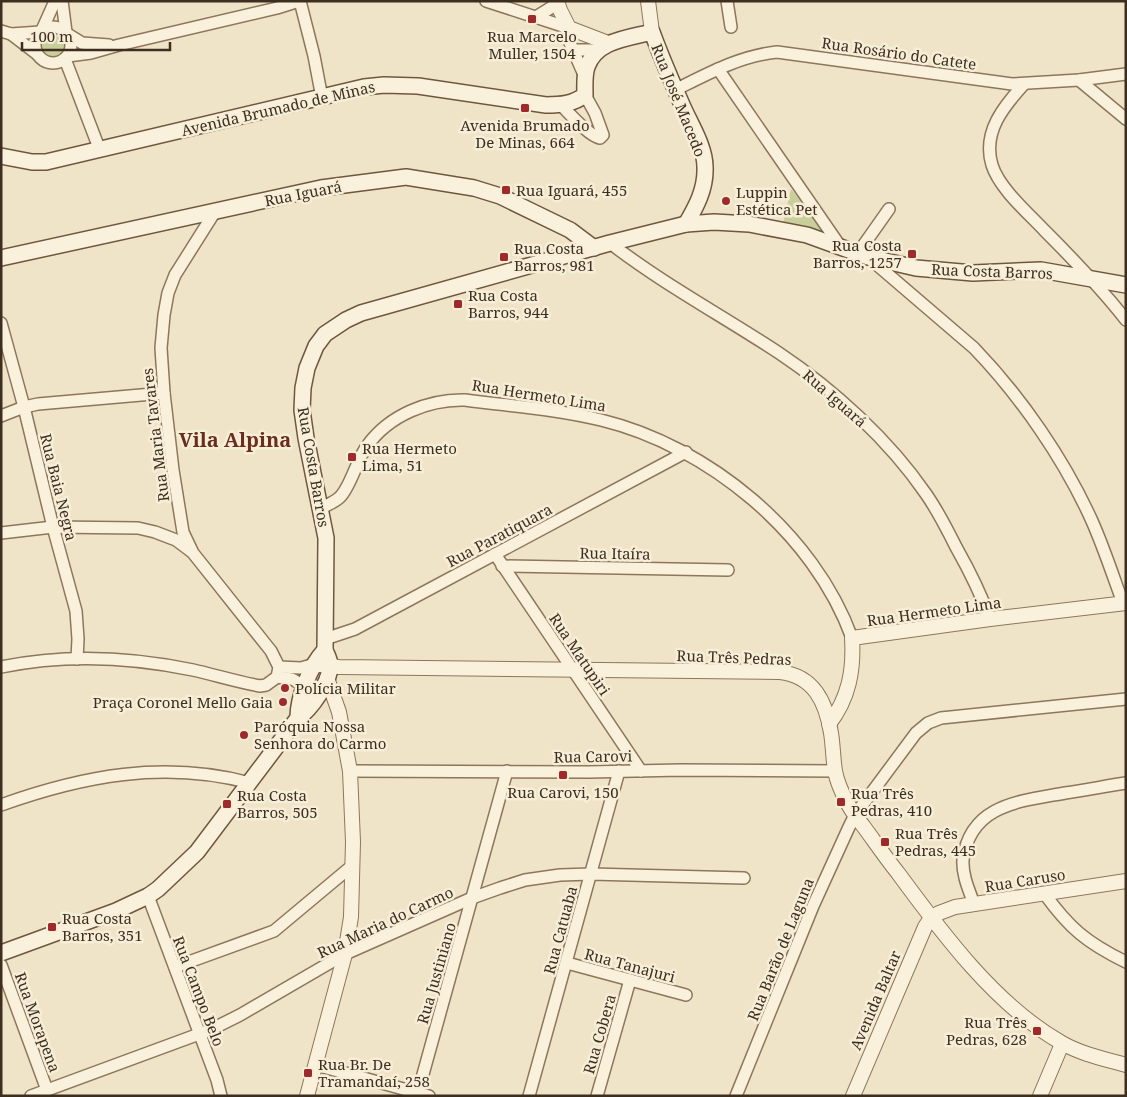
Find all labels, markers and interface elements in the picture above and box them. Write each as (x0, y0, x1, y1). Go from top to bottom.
marker: Rua Marcelo Muller, 1504 (526, 13, 538, 25)
scale bar (22, 20, 170, 52)
text: 100 m (30, 26, 73, 46)
place label: Rua Marcelo Muller, 1504 (487, 26, 577, 63)
street label: Rua Rosário do Catete (820, 32, 978, 74)
street label: Rua José Macedo (647, 41, 711, 159)
street label: Avenida Brumado de Minas (179, 76, 377, 140)
marker: Avenida Brumado De Minas, 664 (519, 102, 531, 114)
place label: Avenida Brumado De Minas, 664 (460, 115, 590, 152)
street label: Rua Iguará (263, 176, 343, 210)
place label: Rua Iguará, 455 (516, 180, 627, 200)
place label: Luppin Estética Pet (736, 182, 818, 219)
marker: Rua Iguará, 455 (500, 184, 512, 196)
marker: Luppin Estética Pet (720, 195, 732, 207)
place label: Rua Costa Barros, 1257 (813, 235, 902, 272)
place label: Rua Costa Barros, 981 (514, 238, 595, 275)
marker: Rua Costa Barros, 1257 (906, 248, 918, 260)
marker: Rua Costa Barros, 981 (498, 251, 510, 263)
street label: Rua Costa Barros (931, 259, 1053, 283)
place label: Rua Costa Barros, 944 (468, 285, 549, 322)
marker: Rua Costa Barros, 944 (452, 298, 464, 310)
street label: Rua Iguará (799, 365, 871, 431)
street label: Rua Maria Tavares (137, 367, 173, 503)
street label: Rua Hermeto Lima (471, 375, 607, 415)
street label: Rua Costa Barros (294, 405, 334, 529)
district label: Vila Alpina (179, 426, 291, 453)
street label: Rua Baia Negra (36, 431, 82, 543)
place label: Rua Hermeto Lima, 51 (362, 438, 457, 475)
marker: Rua Hermeto Lima, 51 (346, 451, 358, 463)
street label: Rua Paratiquara (443, 499, 555, 571)
street label: Rua Itaíra (579, 542, 651, 564)
street label: Rua Hermeto Lima (866, 592, 1002, 630)
street label: Rua Matupiri (545, 609, 615, 699)
street label: Rua Três Pedras (676, 645, 792, 669)
place label: Polícia Militar (295, 678, 396, 698)
marker: Polícia Militar (279, 682, 291, 694)
place label: Praça Coronel Mello Gaia (93, 692, 273, 712)
marker: Praça Coronel Mello Gaia (277, 696, 289, 708)
place label: Paróquia Nossa Senhora do Carmo (254, 716, 386, 753)
marker: Paróquia Nossa Senhora do Carmo (238, 729, 250, 741)
street label: Rua Carovi (554, 745, 633, 767)
marker: Rua Carovi, 150 (557, 769, 569, 781)
place label: Rua Carovi, 150 (507, 782, 619, 802)
place label: Rua Três Pedras, 410 (851, 783, 932, 820)
place label: Rua Costa Barros, 505 (237, 785, 318, 822)
marker: Rua Três Pedras, 410 (835, 796, 847, 808)
marker: Rua Costa Barros, 505 (221, 798, 233, 810)
place label: Rua Três Pedras, 445 (895, 823, 976, 860)
marker: Rua Três Pedras, 445 (879, 836, 891, 848)
street label: Rua Caruso (983, 864, 1067, 896)
street label: Rua Barão de Laguna (742, 875, 818, 1023)
street label: Rua Maria do Carmo (314, 882, 456, 962)
street label: Rua Catuaba (539, 884, 581, 976)
place label: Rua Costa Barros, 351 (62, 908, 143, 945)
street label: Rua Justiniano (412, 920, 460, 1026)
marker: Rua Costa Barros, 351 (46, 921, 58, 933)
street label: Rua Campo Belo (169, 933, 229, 1049)
street label: Rua Tanajuri (583, 943, 678, 987)
street label: Avenida Baltar (845, 947, 905, 1053)
street label: Rua Morapena (11, 969, 65, 1075)
street label: Rua Cobera (578, 992, 620, 1076)
place label: Rua Três Pedras, 628 (946, 1012, 1027, 1049)
marker: Rua Três Pedras, 628 (1031, 1025, 1043, 1037)
place label: Rua Br. De Tramandaí, 258 (318, 1054, 430, 1091)
marker: Rua Br. De Tramandaí, 258 (302, 1067, 314, 1079)

